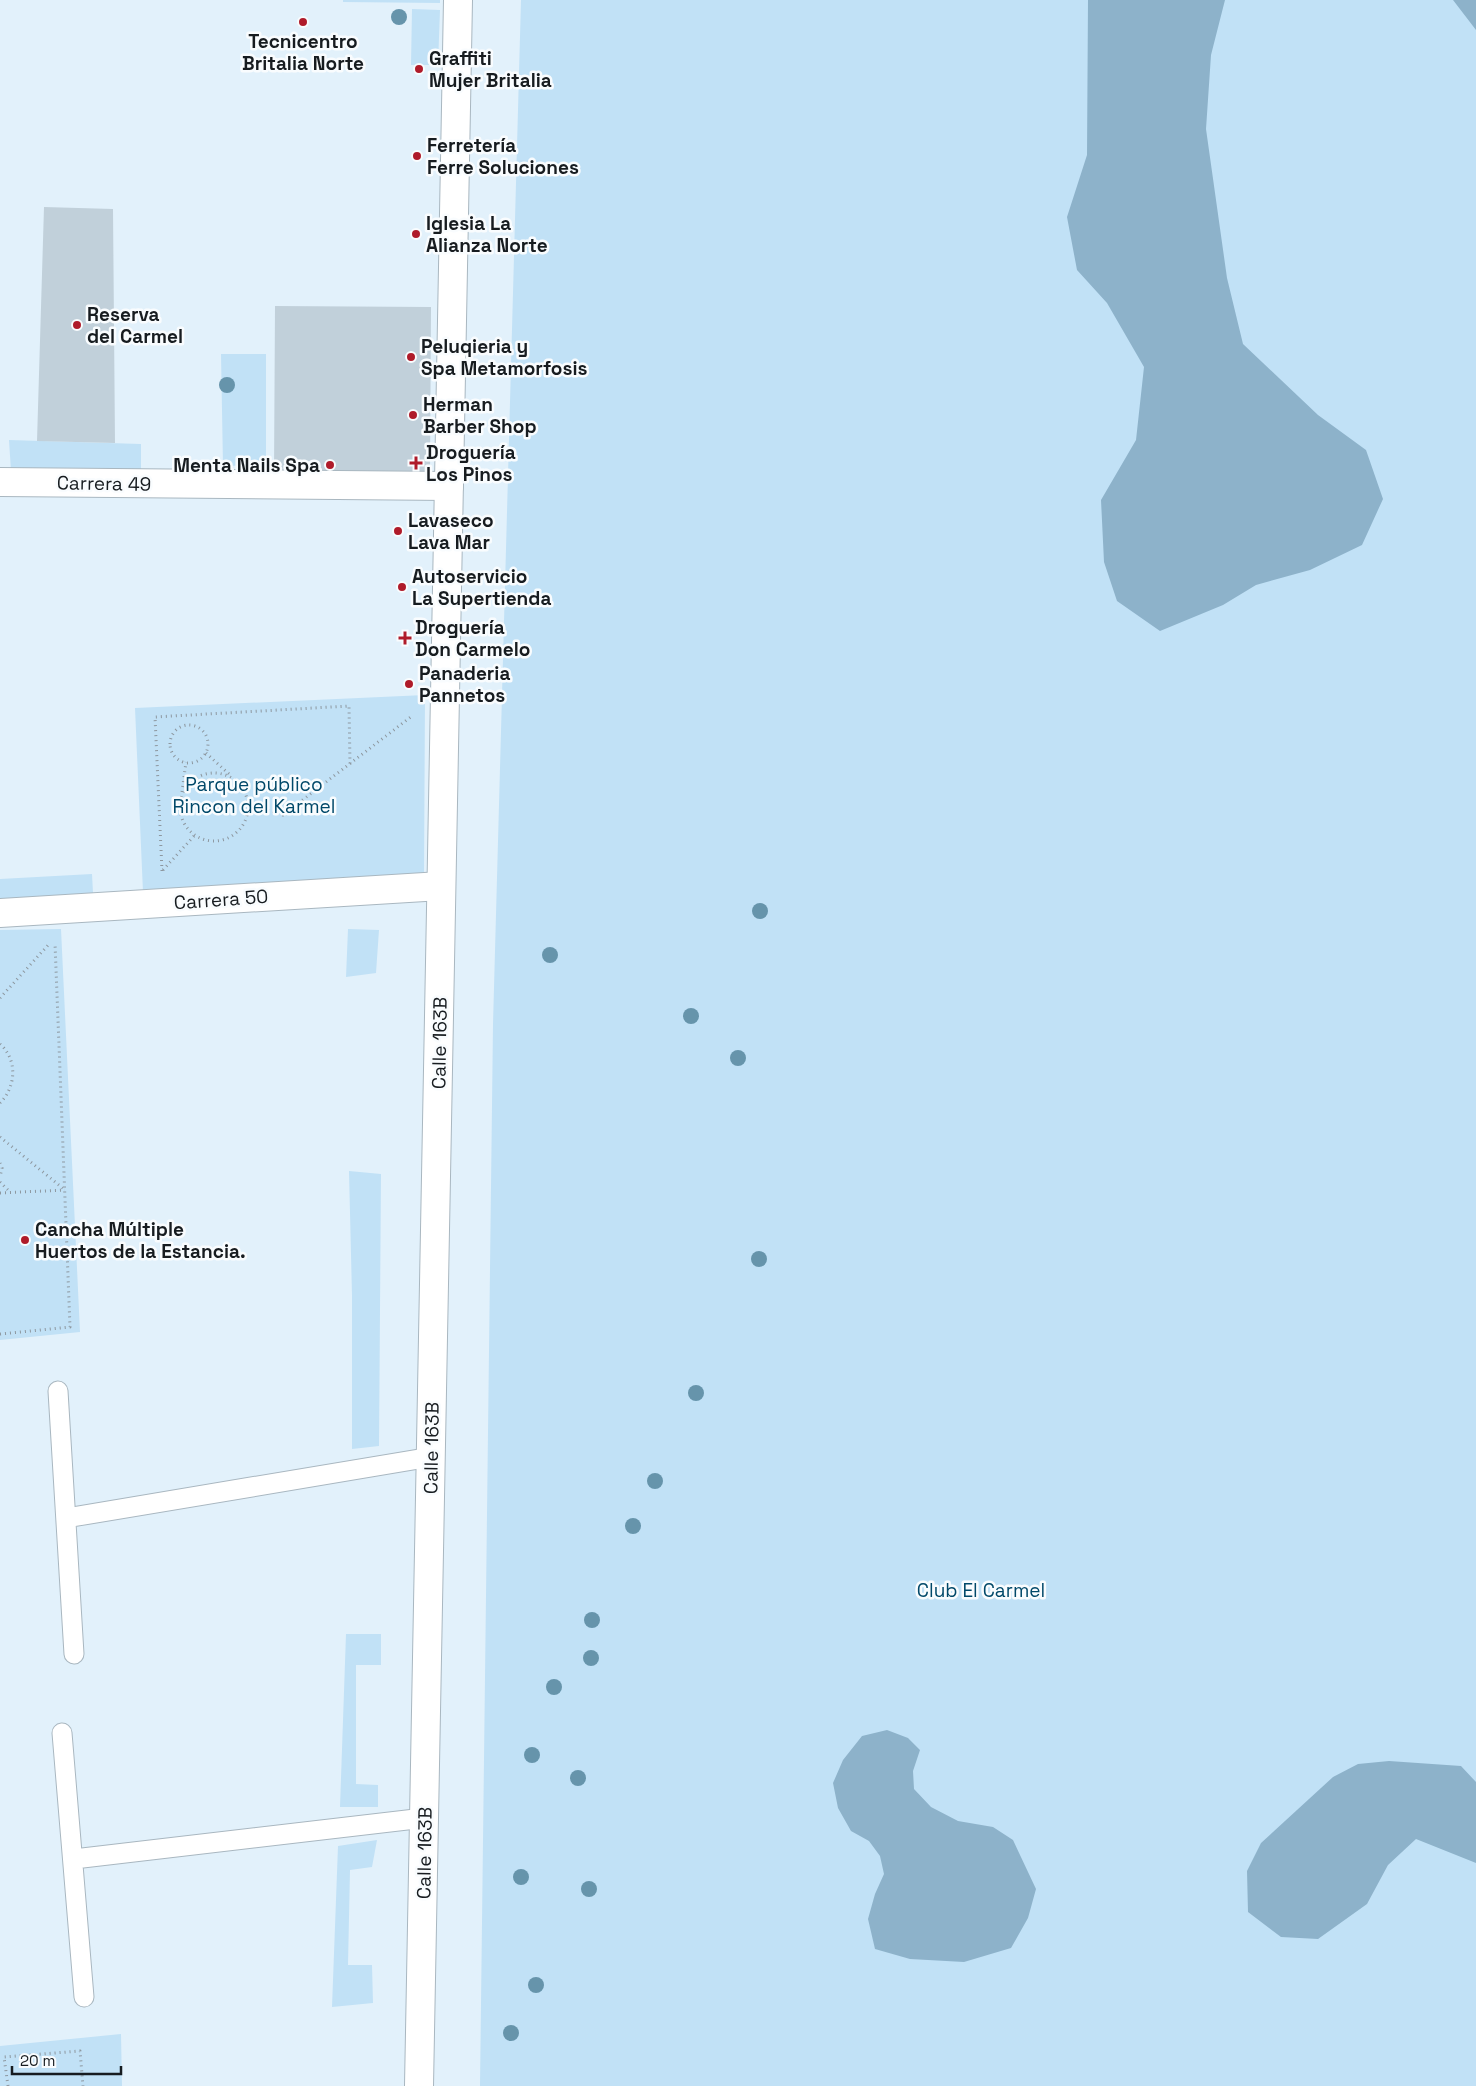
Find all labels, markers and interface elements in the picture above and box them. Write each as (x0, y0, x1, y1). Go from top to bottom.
marker: Tecnicentro Britalia Norte (297, 16, 309, 28)
place label: Tecnicentro Britalia Norte (242, 29, 364, 76)
place label: Graffiti Mujer Britalia (429, 46, 552, 93)
marker: Graffiti Mujer Britalia (413, 63, 425, 75)
place label: Ferretería Ferre Soluciones (427, 133, 579, 180)
marker: Ferretería Ferre Soluciones (411, 150, 423, 162)
place label: Iglesia La Alianza Norte (426, 211, 548, 258)
marker: Iglesia La Alianza Norte (410, 228, 422, 240)
place label: Reserva del Carmel (87, 302, 183, 349)
marker: Reserva del Carmel (71, 319, 83, 331)
place label: Peluqieria y Spa Metamorfosis (421, 334, 588, 381)
marker: Peluqieria y Spa Metamorfosis (405, 351, 417, 363)
place label: Herman Barber Shop (423, 392, 537, 439)
marker: Herman Barber Shop (407, 409, 419, 421)
place label: Droguería Los Pinos (426, 440, 516, 487)
place label: Menta Nails Spa (173, 453, 320, 478)
marker: Droguería Los Pinos (410, 457, 422, 469)
marker: Menta Nails Spa (324, 459, 336, 471)
street label: Carrera 49 (57, 470, 151, 497)
place label: Lavaseco Lava Mar (408, 508, 494, 555)
marker: Lavaseco Lava Mar (392, 525, 404, 537)
place label: Autoservicio La Supertienda (412, 564, 551, 611)
marker: Autoservicio La Supertienda (396, 581, 408, 593)
place label: Droguería Don Carmelo (415, 615, 530, 662)
marker: Droguería Don Carmelo (399, 632, 411, 644)
place label: Panaderia Pannetos (419, 661, 510, 708)
marker: Panaderia Pannetos (403, 678, 415, 690)
park label: Parque público Rincon del Karmel (173, 772, 335, 819)
street label: Carrera 50 (173, 884, 269, 915)
street label: Calle 163B (426, 997, 453, 1089)
place label: Cancha Múltiple Huertos de la Estancia. (35, 1217, 246, 1264)
marker: Cancha Múltiple Huertos de la Estancia. (19, 1234, 31, 1246)
street label: Calle 163B (418, 1402, 445, 1494)
park label: Club El Carmel (917, 1578, 1045, 1603)
street label: Calle 163B (411, 1807, 438, 1899)
scale bar (12, 2044, 121, 2076)
text: 20 m (20, 2051, 55, 2070)

